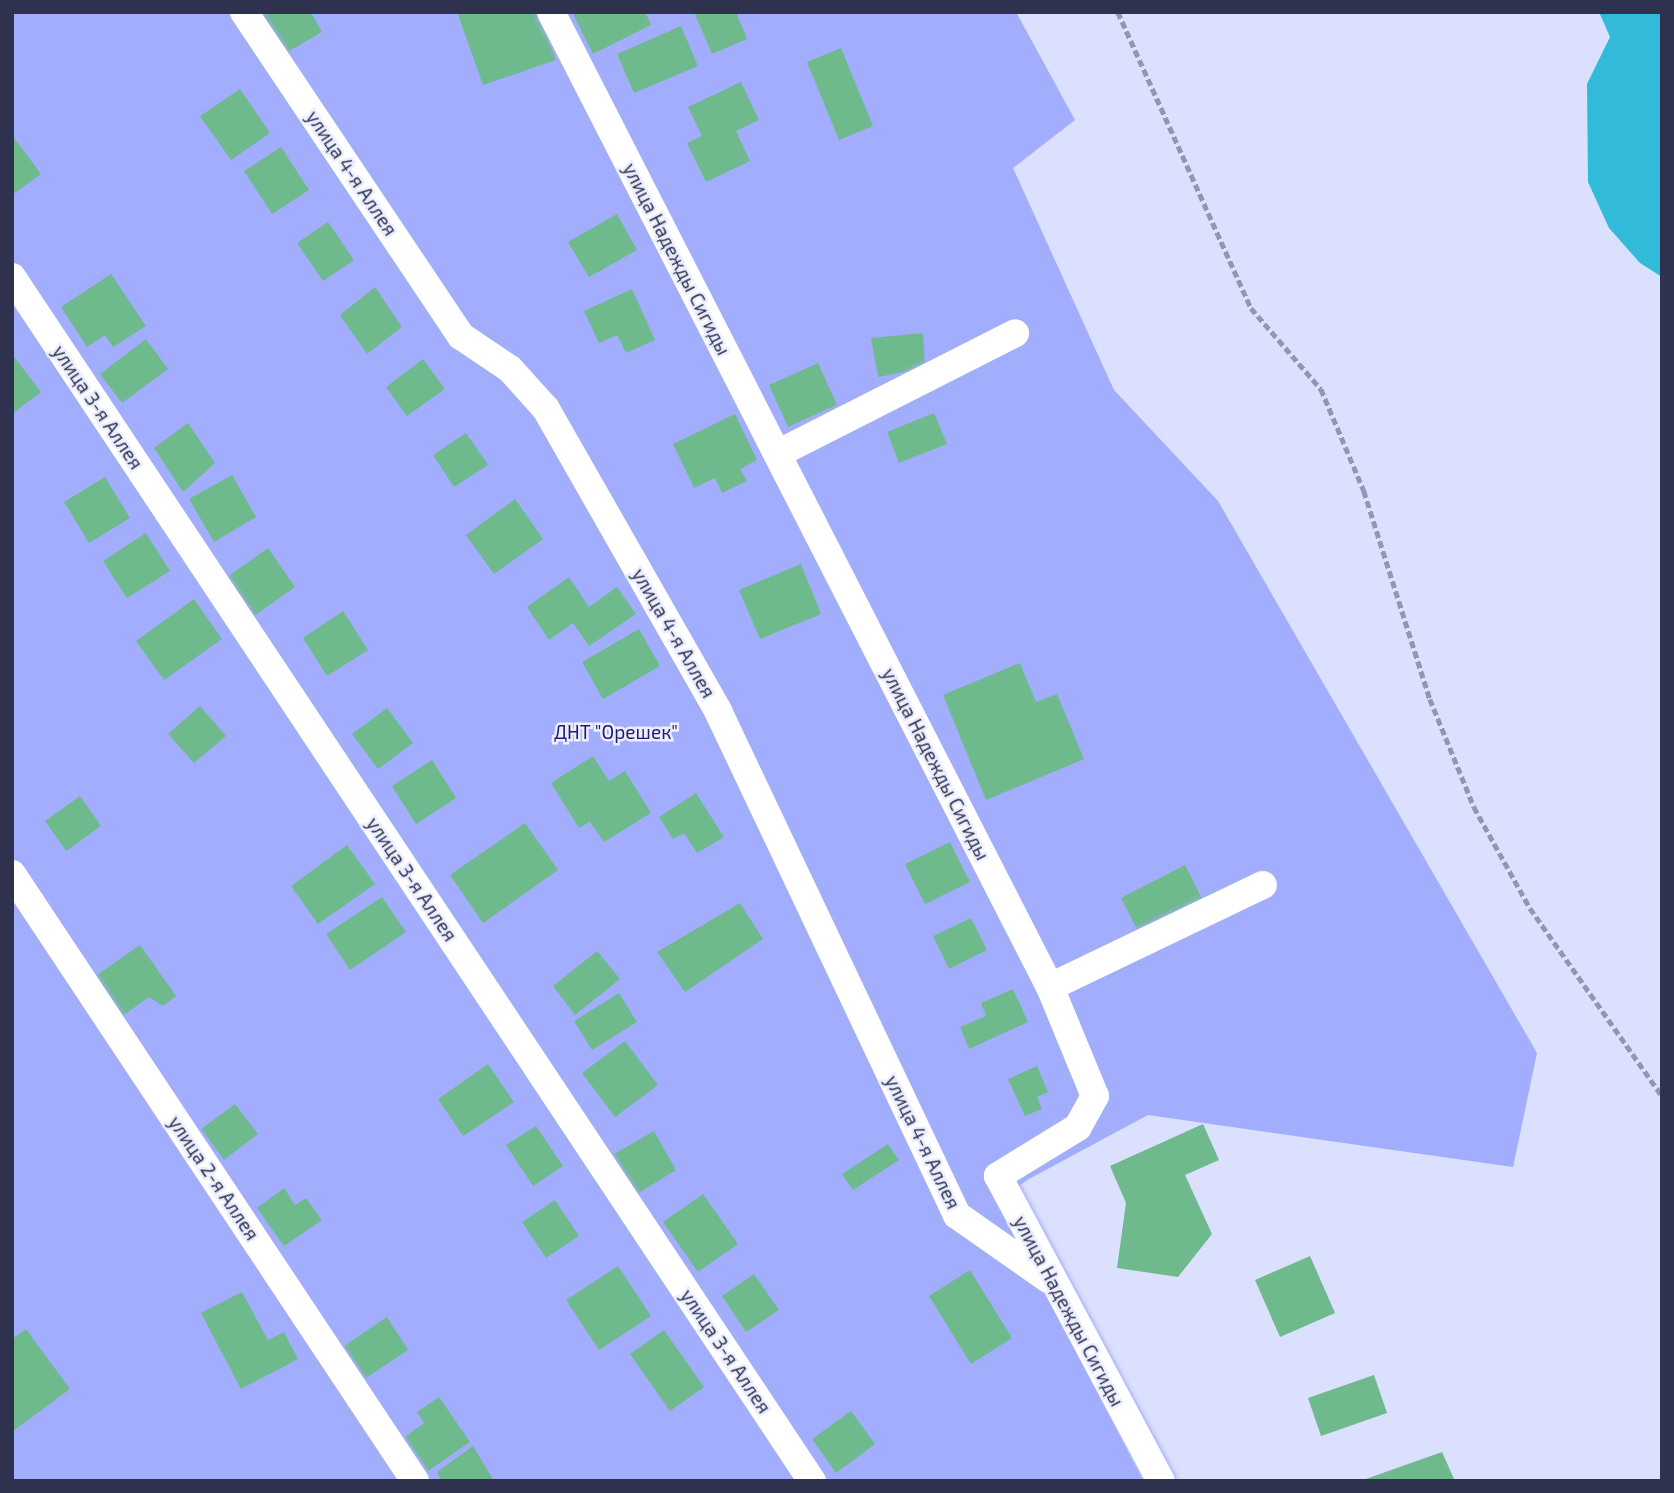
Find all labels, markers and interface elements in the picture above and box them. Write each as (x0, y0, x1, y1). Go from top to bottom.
street label: улица 4-я Аллея (302, 106, 402, 240)
street label: улица Надежды Сигиды (619, 159, 735, 359)
street label: улица 3-я Аллея (48, 341, 148, 473)
street label: улица 4-я Аллея (628, 564, 720, 702)
street label: улица Надежды Сигиды (878, 664, 994, 864)
park label: ДНТ "Орешек" (554, 721, 678, 743)
street label: улица 3-я Аллея (362, 813, 462, 945)
street label: улица 4-я Аллея (881, 1071, 965, 1213)
street label: улица 2-я Аллея (164, 1112, 264, 1244)
street label: улица Надежды Сигиды (1009, 1212, 1129, 1410)
street label: улица 3-я Аллея (676, 1285, 776, 1417)

